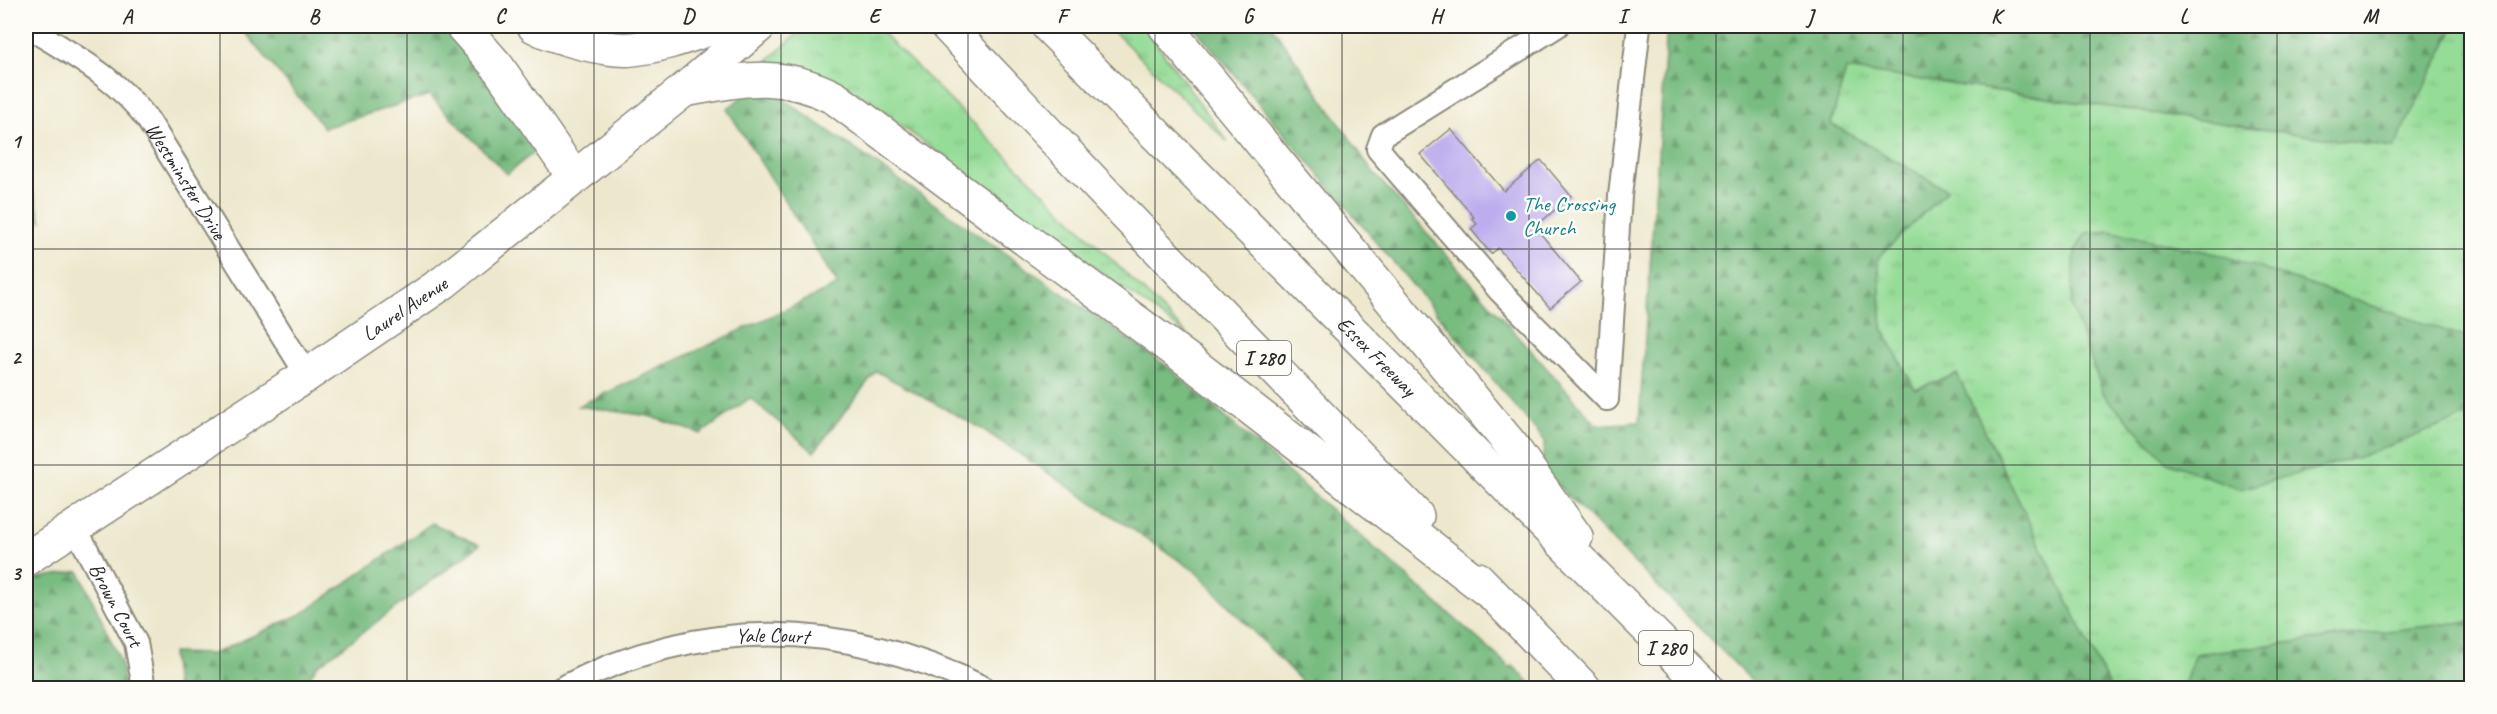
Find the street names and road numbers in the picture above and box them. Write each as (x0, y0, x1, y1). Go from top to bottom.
street label: Westminster Drive (140, 118, 233, 245)
street label: Laurel Avenue (357, 270, 453, 347)
street label: Essex Freeway (1331, 311, 1423, 403)
road number: I 280 (1237, 341, 1291, 375)
street label: Brown Court (83, 558, 150, 653)
street label: Yale Court (734, 622, 813, 650)
road number: I 280 (1639, 631, 1693, 665)

